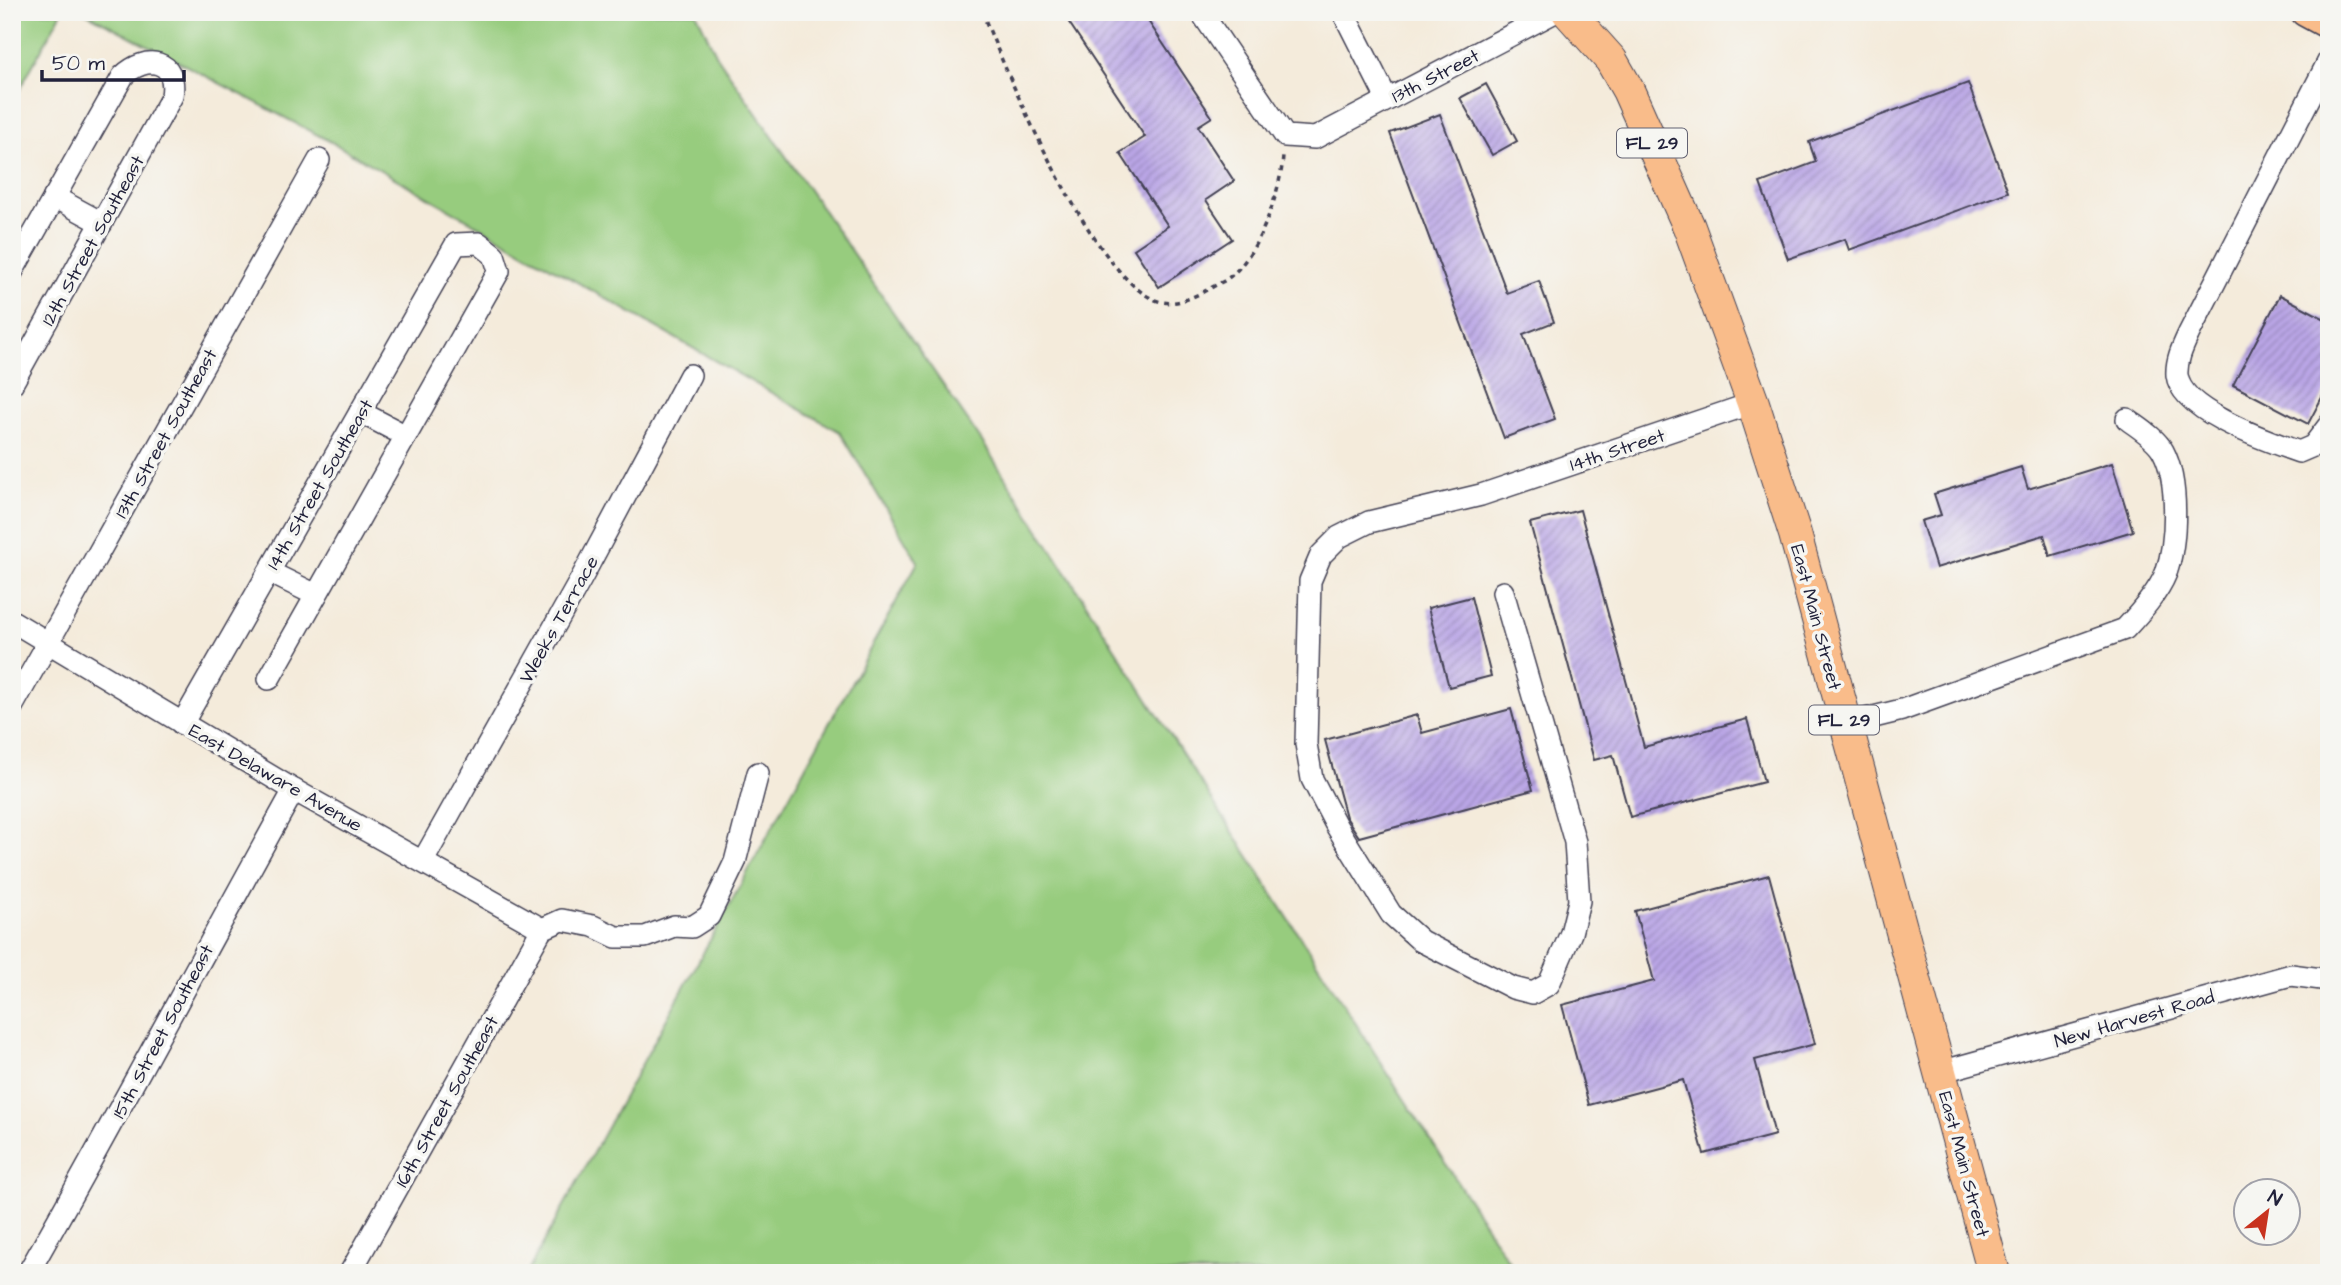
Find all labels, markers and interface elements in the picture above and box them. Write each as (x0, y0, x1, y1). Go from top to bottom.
scale bar (42, 38, 184, 82)
street label: 13th Street (1387, 43, 1485, 110)
text: 50 m (52, 49, 106, 78)
road number: FL 29 (1617, 128, 1687, 158)
street label: 12th Street Southeast (35, 150, 152, 331)
street label: 13th Street Southeast (108, 344, 224, 523)
street label: 14th Street Southeast (260, 394, 380, 575)
street label: 14th Street (1566, 422, 1669, 479)
street label: East Main Street (1783, 542, 1848, 693)
street label: Weeks Terrace (513, 551, 606, 688)
road number: FL 29 (1809, 706, 1879, 734)
street label: East Delaware Avenue (184, 718, 367, 839)
street label: 15th Street Southeast (106, 940, 221, 1124)
street label: New Harvest Road (2051, 984, 2218, 1055)
street label: 16th Street Southeast (389, 1011, 506, 1192)
street label: East Main Street (1931, 1089, 1996, 1240)
north arrow (2232, 1176, 2302, 1246)
text: N (2263, 1184, 2287, 1213)

